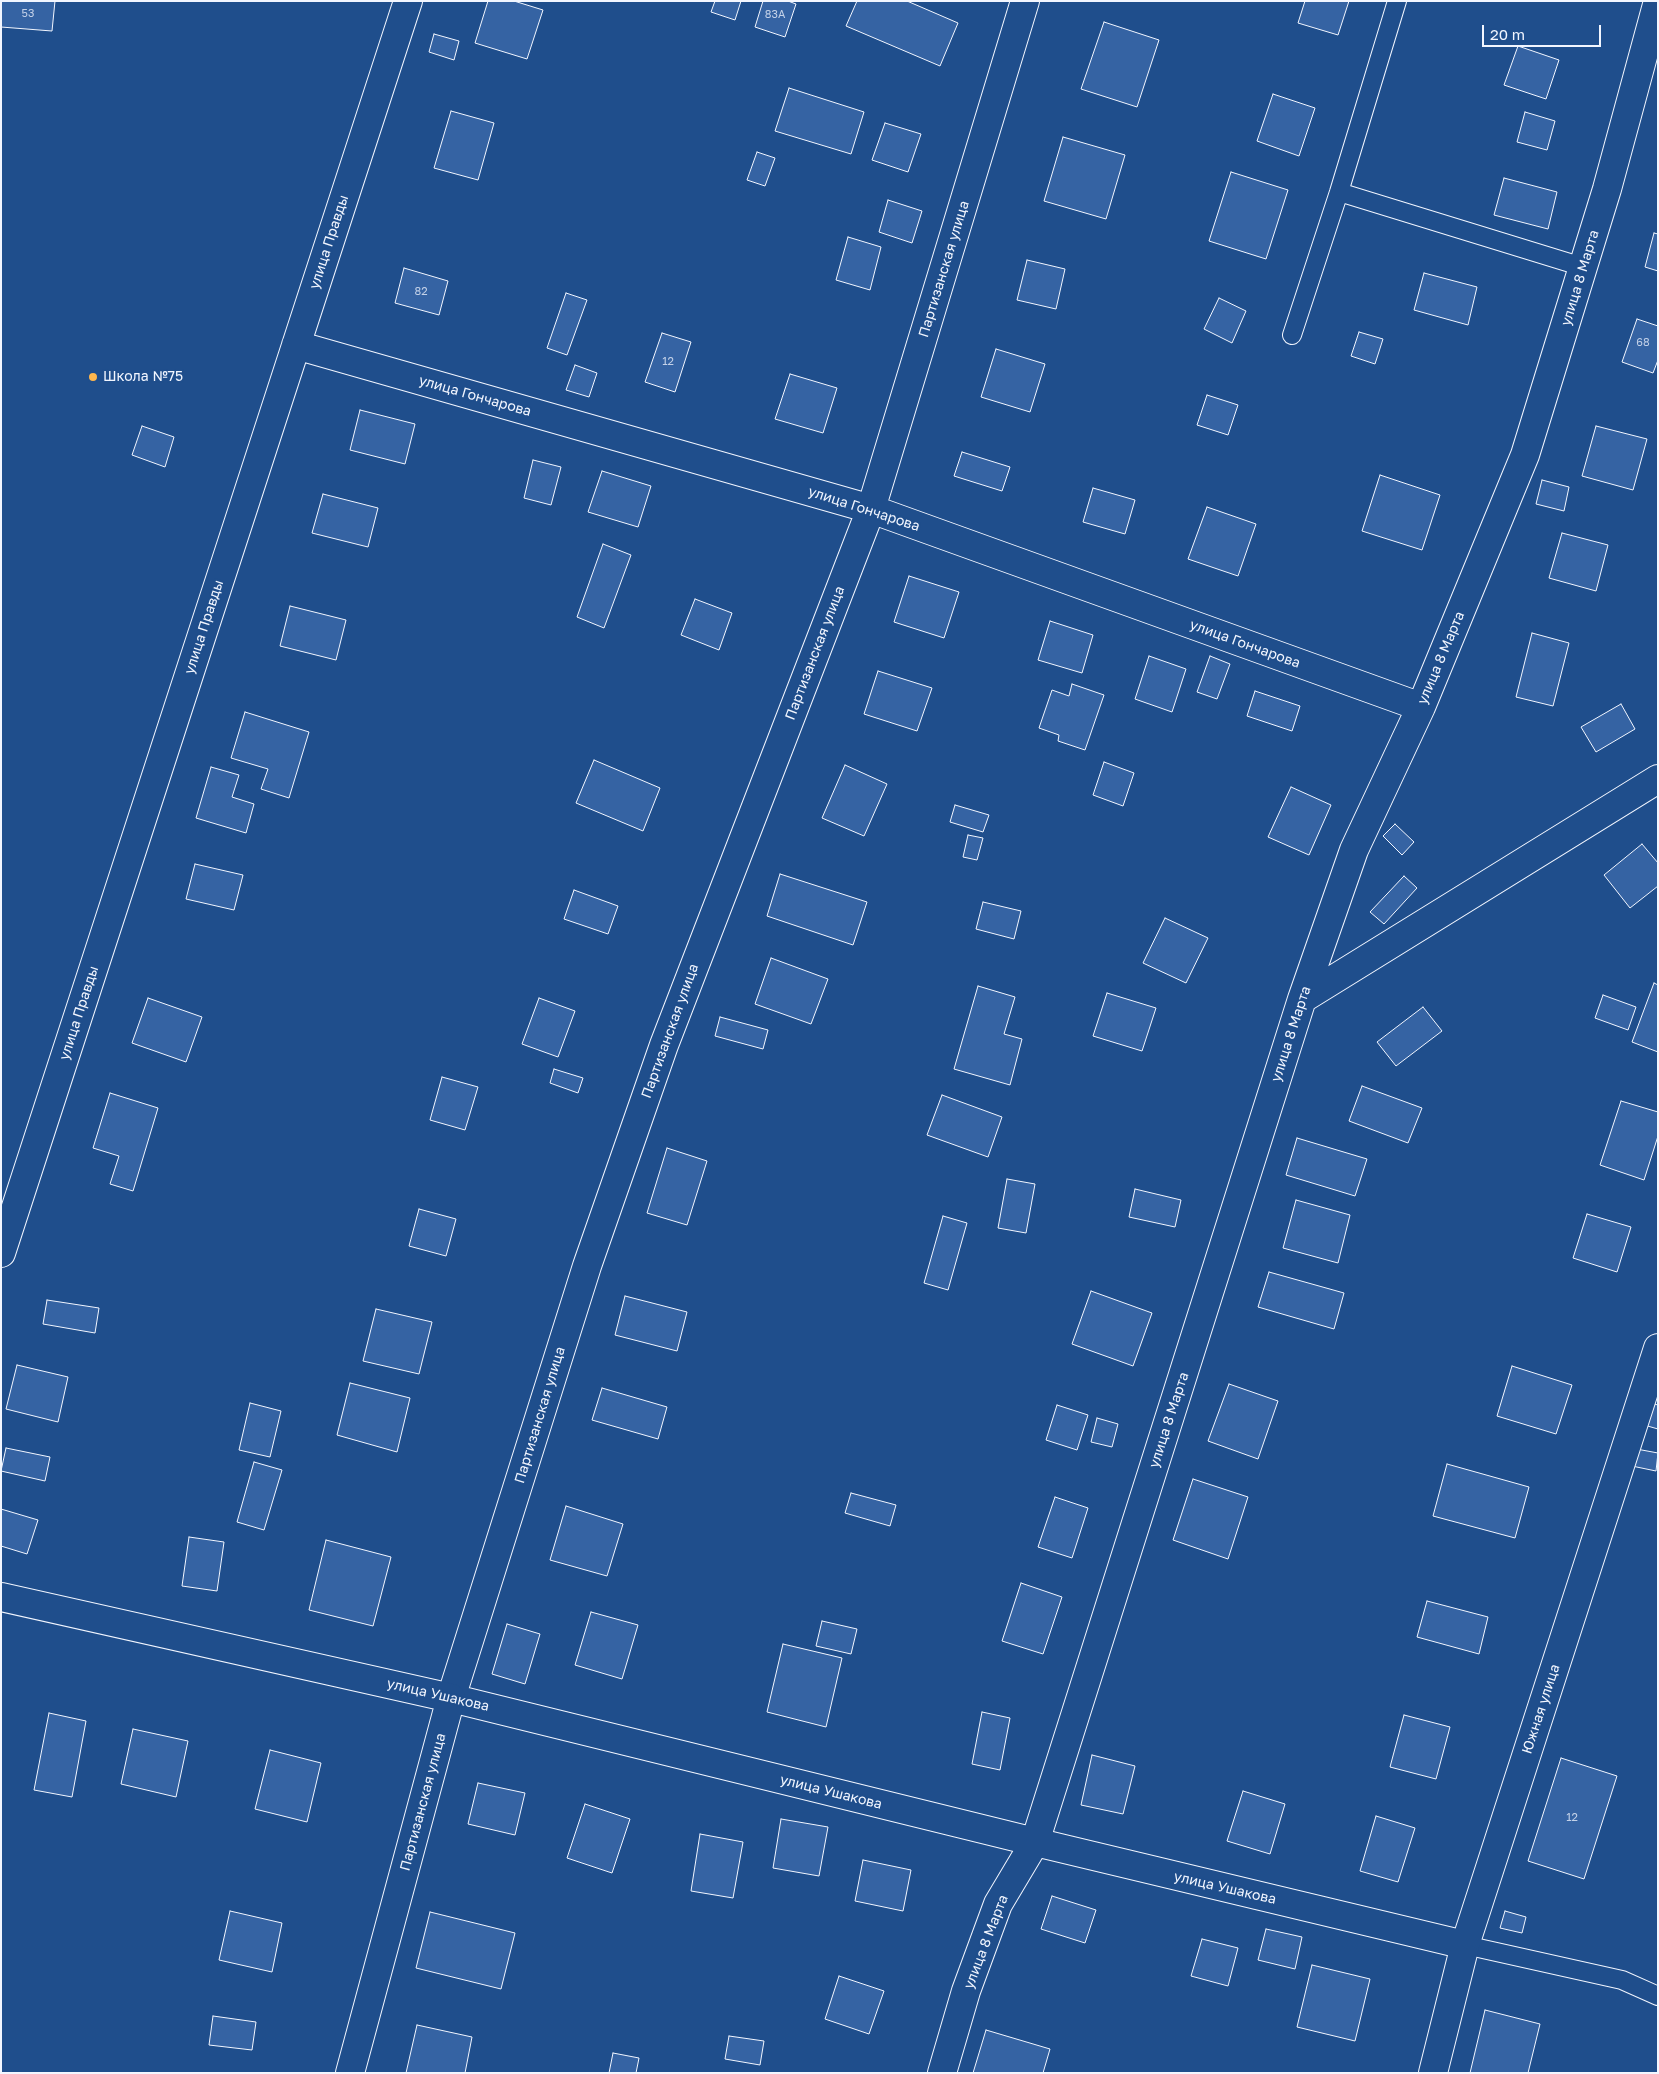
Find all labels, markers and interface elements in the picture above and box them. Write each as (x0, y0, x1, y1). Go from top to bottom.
house number: 53 (22, 7, 34, 21)
house number: 83А (765, 8, 785, 22)
scale bar (1484, 15, 1603, 47)
text: 20 m (1490, 25, 1525, 43)
street label: улица Правды (306, 193, 352, 291)
street label: Партизанская улица (915, 199, 973, 339)
street label: улица 8 Марта (1557, 228, 1603, 328)
house number: 82 (414, 285, 428, 299)
house number: 68 (1636, 336, 1650, 350)
house number: 12 (662, 355, 674, 369)
place label: Школа №75 (103, 369, 183, 385)
marker: Школа №75 (87, 371, 99, 383)
street label: улица Гончарова (417, 372, 533, 420)
street label: улица Гончарова (806, 483, 922, 535)
street label: улица Правды (181, 578, 227, 676)
street label: Партизанская улица (782, 584, 848, 722)
street label: улица 8 Марта (1414, 609, 1468, 707)
street label: улица Гончарова (1187, 616, 1303, 672)
street label: Партизанская улица (638, 961, 702, 1101)
street label: улица Правды (56, 964, 102, 1062)
street label: улица 8 Марта (1268, 984, 1314, 1084)
street label: Партизанская улица (511, 1345, 569, 1485)
street label: улица 8 Марта (1146, 1370, 1192, 1470)
street label: Южная улица (1519, 1662, 1563, 1756)
street label: улица Ушакова (385, 1675, 491, 1715)
street label: Партизанская улица (397, 1731, 449, 1873)
street label: улица Ушакова (778, 1771, 884, 1813)
house number: 12 (1566, 1811, 1578, 1825)
street label: улица Ушакова (1172, 1868, 1278, 1908)
street label: улица 8 Марта (960, 1893, 1012, 1991)

